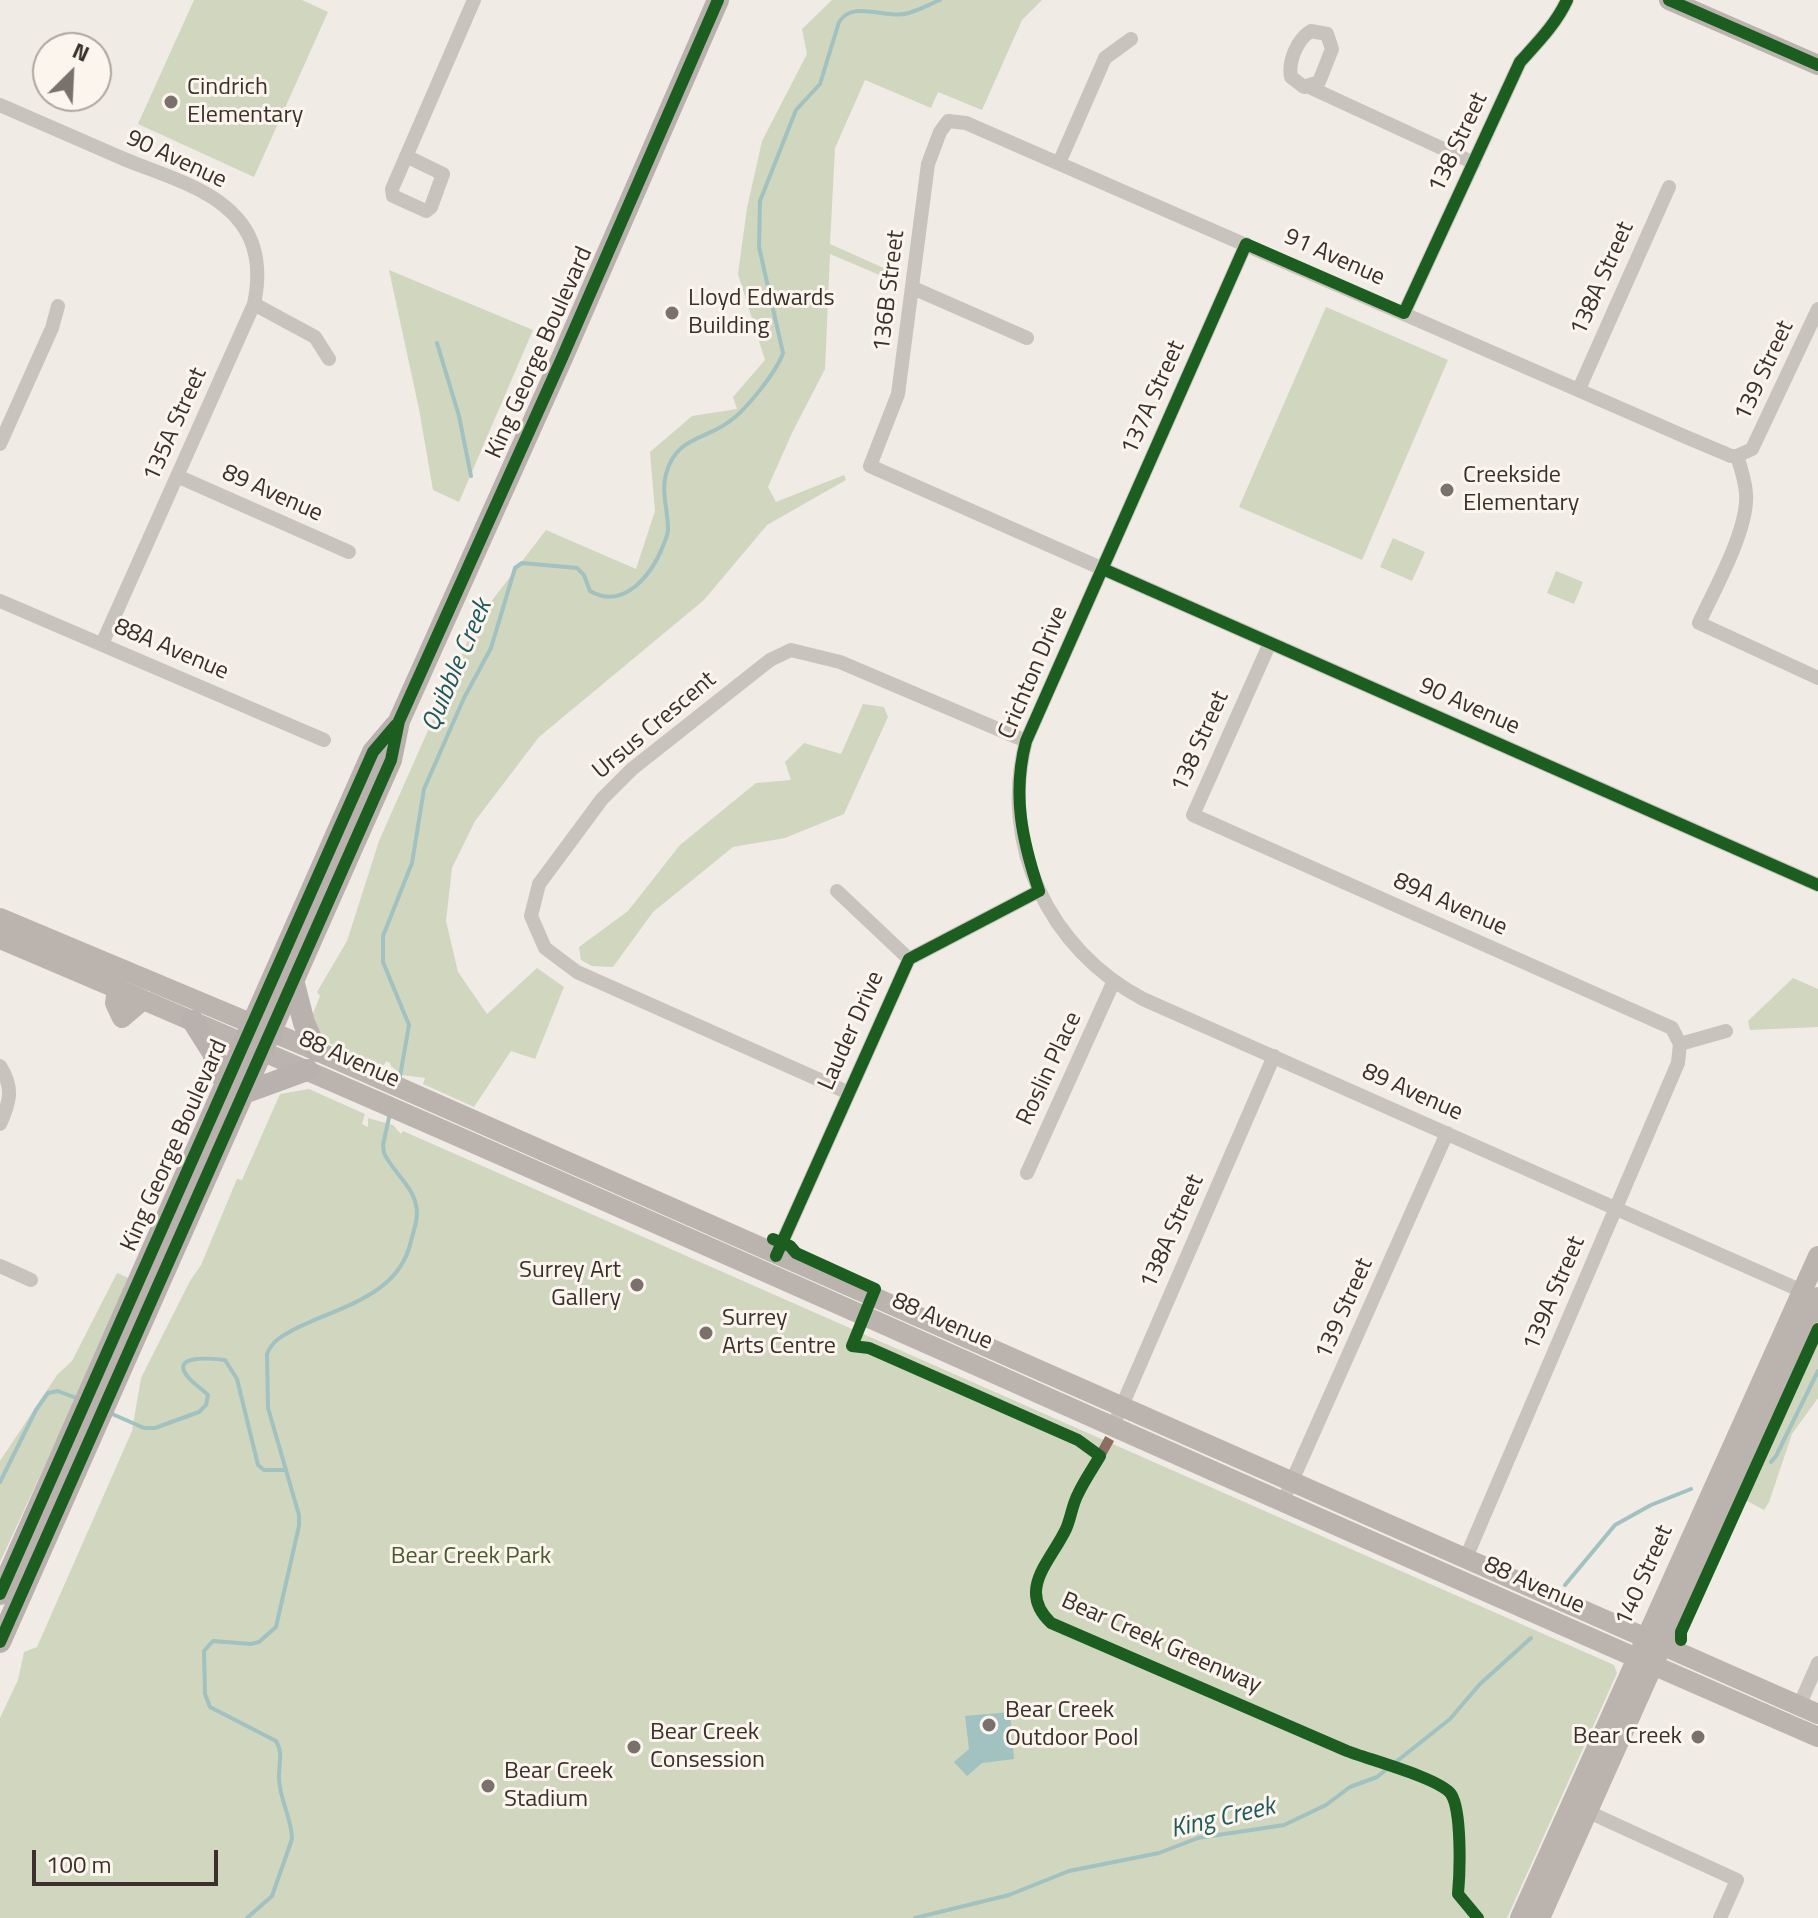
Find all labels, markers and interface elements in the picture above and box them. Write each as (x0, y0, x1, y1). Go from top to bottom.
north arrow (32, 32, 112, 112)
text: N (67, 33, 95, 71)
place label: Cindrich Elementary (187, 74, 303, 130)
street label: 138 Street (1423, 88, 1495, 198)
marker: Cindrich Elementary (162, 93, 180, 111)
street label: 90 Avenue (121, 124, 231, 196)
street label: 138A Street (1565, 218, 1641, 340)
street label: 91 Avenue (1279, 223, 1389, 293)
street label: 136B Street (868, 229, 912, 353)
street label: King George Boulevard (480, 243, 600, 463)
place label: Lloyd Edwards Building (688, 285, 835, 341)
marker: Lloyd Edwards Building (663, 304, 681, 322)
street label: 139 Street (1729, 316, 1801, 426)
street label: 137A Street (1116, 337, 1192, 459)
street label: 135A Street (138, 364, 214, 486)
street label: 89 Avenue (217, 459, 327, 529)
place label: Creekside Elementary (1463, 462, 1579, 518)
marker: Creekside Elementary (1438, 481, 1456, 499)
water label: Quibble Creek (416, 595, 500, 737)
street label: Crichton Drive (993, 602, 1075, 744)
street label: 88A Avenue (109, 613, 233, 687)
street label: Ursus Crescent (587, 666, 723, 786)
street label: 90 Avenue (1414, 672, 1524, 742)
street label: 138 Street (1166, 687, 1236, 797)
street label: 89A Avenue (1389, 867, 1511, 943)
street label: Lauder Drive (813, 967, 891, 1095)
street label: Roslin Place (1011, 1008, 1089, 1130)
street label: 88 Avenue (294, 1025, 404, 1095)
street label: King George Boulevard (115, 1036, 235, 1256)
street label: 89 Avenue (1357, 1058, 1467, 1128)
street label: 138A Street (1135, 1171, 1211, 1293)
street label: 139A Street (1518, 1232, 1592, 1356)
street label: 139 Street (1310, 1254, 1380, 1364)
place label: Surrey Art Gallery (519, 1257, 621, 1313)
marker: Surrey Art Gallery (628, 1276, 646, 1294)
street label: 88 Avenue (887, 1287, 997, 1357)
place label: Surrey Arts Centre (722, 1305, 836, 1361)
marker: Surrey Arts Centre (697, 1324, 715, 1342)
street label: 140 Street (1610, 1521, 1680, 1631)
park label: Bear Creek Park (391, 1543, 551, 1571)
street label: 88 Avenue (1479, 1551, 1589, 1621)
street label: Bear Creek Greenway (1056, 1587, 1266, 1701)
place label: Bear Creek Outdoor Pool (1005, 1697, 1139, 1753)
marker: Bear Creek Outdoor Pool (980, 1716, 998, 1734)
place label: Bear Creek Consession (650, 1719, 765, 1775)
place label: Bear Creek (1573, 1723, 1682, 1751)
marker: Bear Creek (1689, 1728, 1707, 1746)
marker: Bear Creek Consession (625, 1738, 643, 1756)
place label: Bear Creek Stadium (504, 1758, 613, 1814)
marker: Bear Creek Stadium (479, 1777, 497, 1795)
water label: King Creek (1168, 1792, 1278, 1846)
scale bar (36, 1834, 222, 1884)
text: 100 m (46, 1846, 112, 1882)

